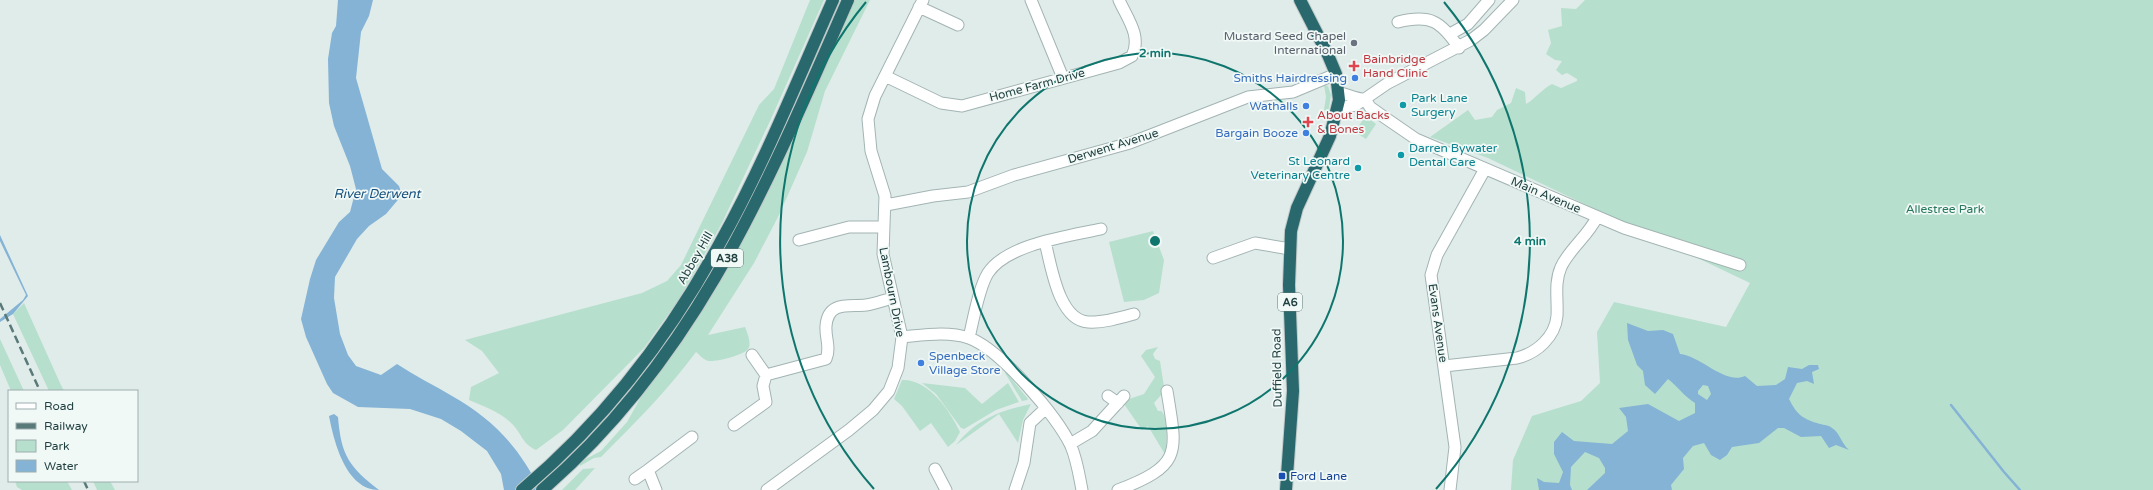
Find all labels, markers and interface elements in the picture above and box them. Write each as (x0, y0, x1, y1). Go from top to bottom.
place label: Mustard Seed Chapel International (1224, 29, 1346, 57)
marker: Mustard Seed Chapel International (1349, 38, 1359, 48)
text: 2 min (1139, 46, 1171, 60)
place label: Bainbridge Hand Clinic (1363, 52, 1428, 80)
marker: Bainbridge Hand Clinic (1348, 60, 1360, 72)
street label: Home Farm Drive (988, 65, 1087, 105)
place label: Smiths Hairdressing (1234, 71, 1347, 85)
marker: Smiths Hairdressing (1350, 73, 1360, 83)
place label: Park Lane Surgery (1411, 91, 1468, 119)
place label: Wathalls (1249, 99, 1298, 113)
marker: Park Lane Surgery (1398, 100, 1408, 110)
marker: Wathalls (1301, 101, 1311, 111)
place label: About Backs & Bones (1317, 108, 1390, 136)
marker: About Backs & Bones (1302, 116, 1314, 128)
street label: Derwent Avenue (1066, 125, 1160, 166)
place label: Bargain Booze (1215, 126, 1298, 140)
marker: Bargain Booze (1301, 128, 1311, 138)
place label: Darren Bywater Dental Care (1409, 141, 1498, 169)
marker: Darren Bywater Dental Care (1396, 150, 1406, 160)
place label: St Leonard Veterinary Centre (1251, 154, 1350, 182)
marker: St Leonard Veterinary Centre (1353, 163, 1363, 173)
street label: Main Avenue (1509, 174, 1583, 216)
water label: River Derwent (333, 186, 423, 202)
park label: Allestree Park (1906, 202, 1985, 216)
street label: Abbey Hill (674, 229, 716, 287)
centre of rings (1148, 234, 1162, 248)
text: 4 min (1514, 234, 1546, 248)
street label: Lambourn Drive (876, 246, 908, 338)
road number: A38 (711, 249, 743, 267)
street label: Evans Avenue (1426, 283, 1451, 364)
road number: A6 (1278, 293, 1302, 311)
street label: Duffield Road (1269, 328, 1285, 408)
place label: Spenbeck Village Store (929, 349, 1001, 377)
marker: Spenbeck Village Store (916, 358, 926, 368)
legend (8, 390, 138, 482)
text: Road (44, 399, 74, 413)
text: Railway (44, 419, 88, 433)
text: Park (44, 439, 70, 453)
text: Water (44, 459, 79, 473)
place label: Ford Lane (1290, 469, 1347, 483)
marker: Ford Lane (1277, 471, 1287, 481)

